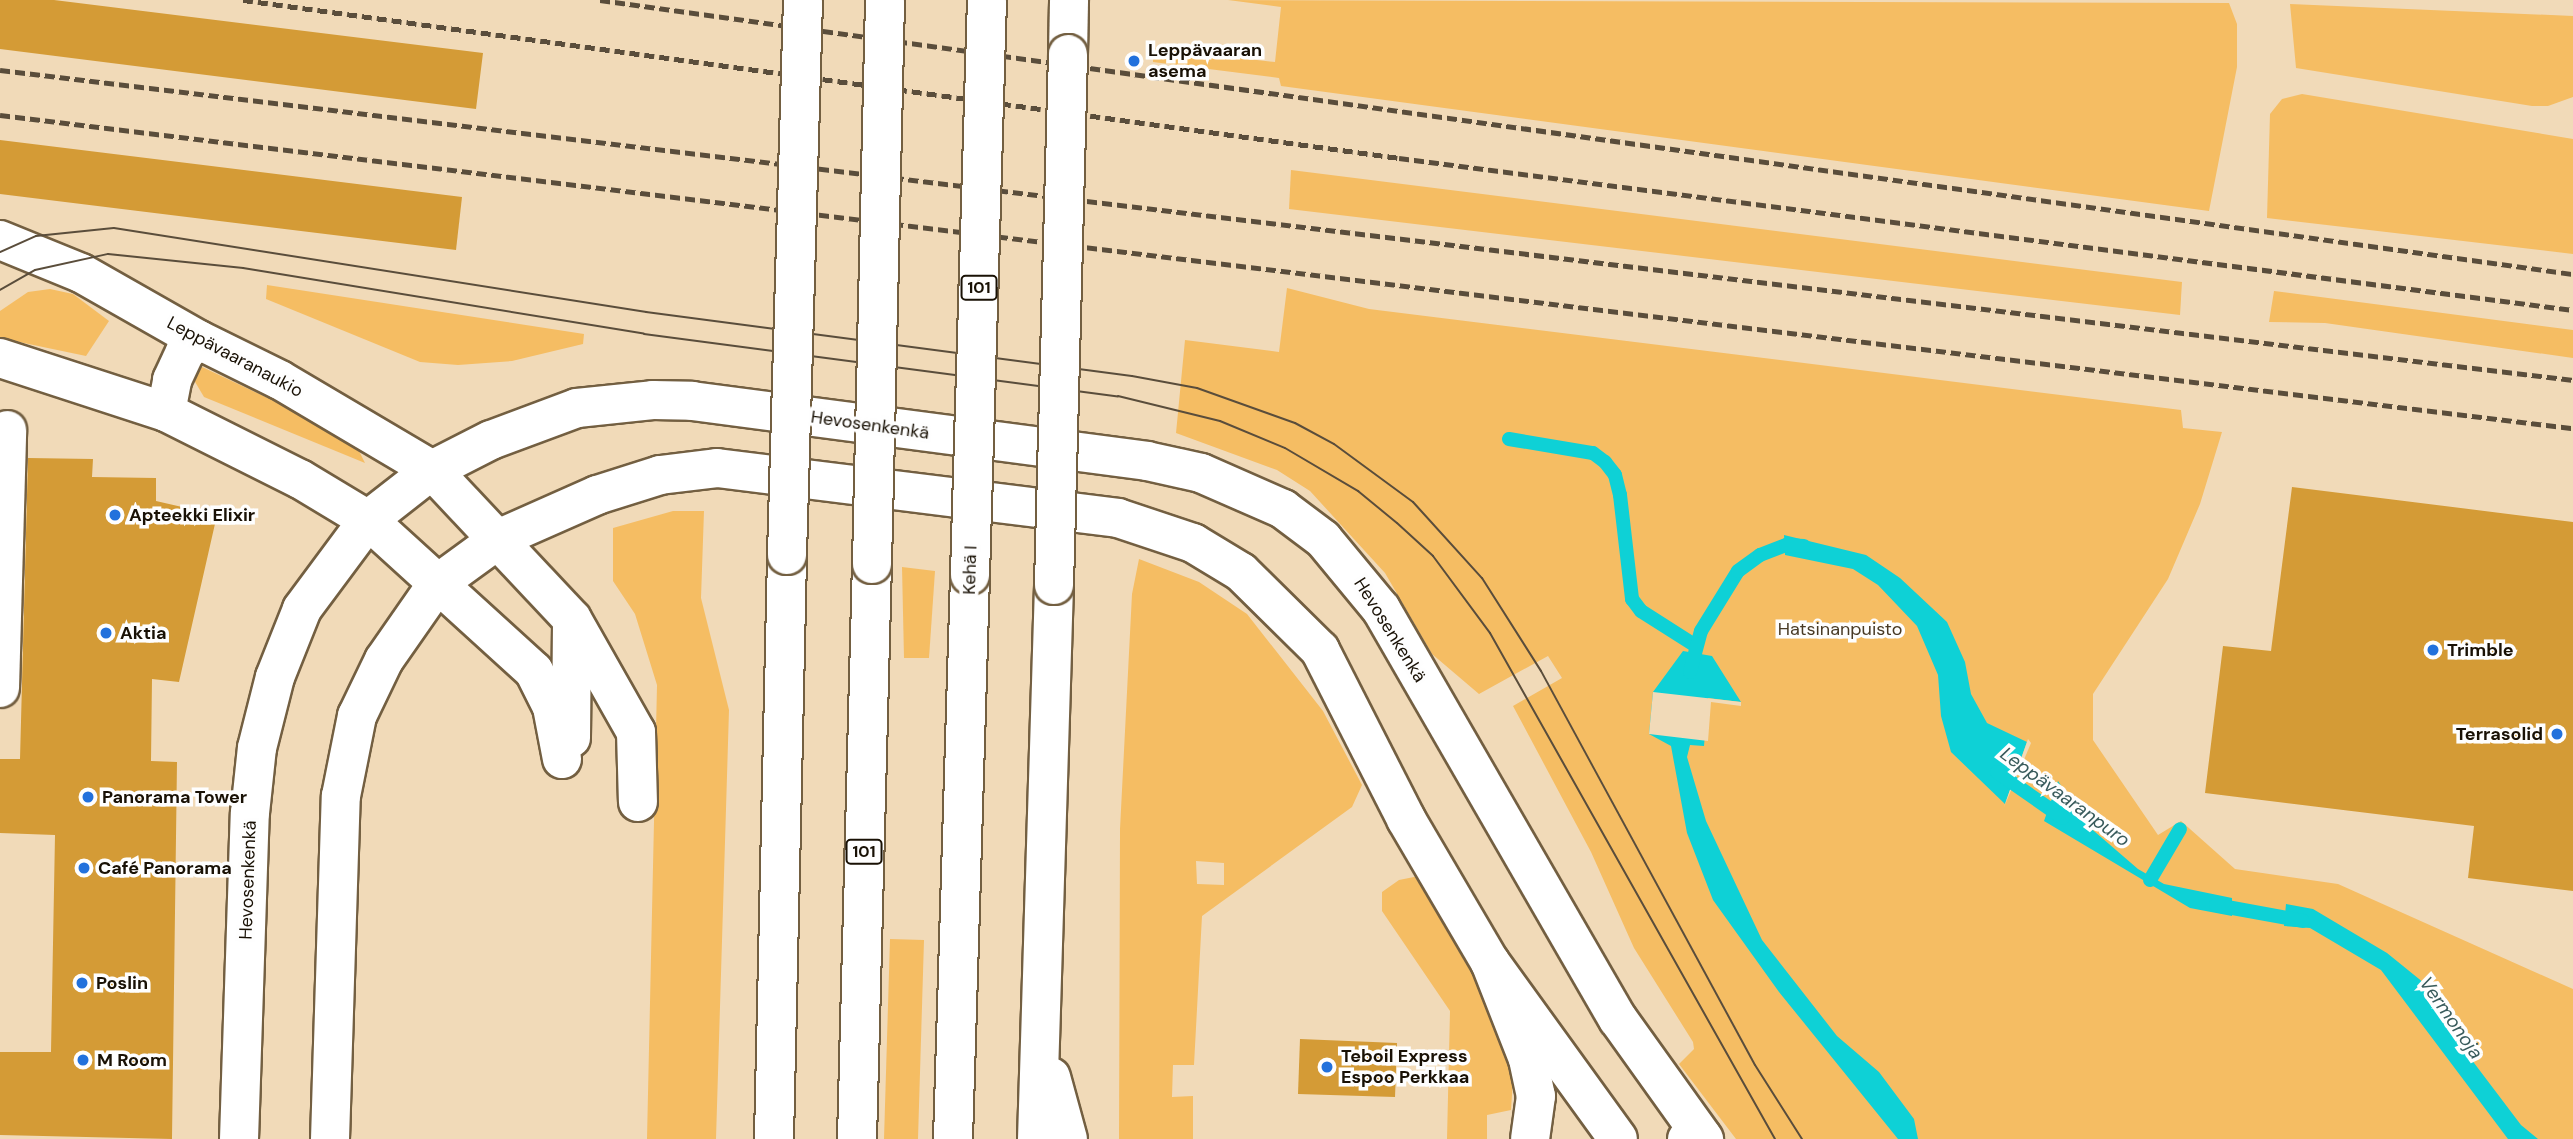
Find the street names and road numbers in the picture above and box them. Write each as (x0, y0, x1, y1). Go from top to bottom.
road number: 101 (960, 276, 998, 300)
street label: Leppävaaranaukio (163, 312, 307, 402)
street label: Hevosenkenkä (809, 406, 931, 444)
street label: Kehä I (958, 545, 982, 595)
street label: Hevosenkenkä (1349, 574, 1431, 686)
street label: Hevosenkenkä (235, 820, 261, 940)
road number: 101 (845, 839, 883, 864)

